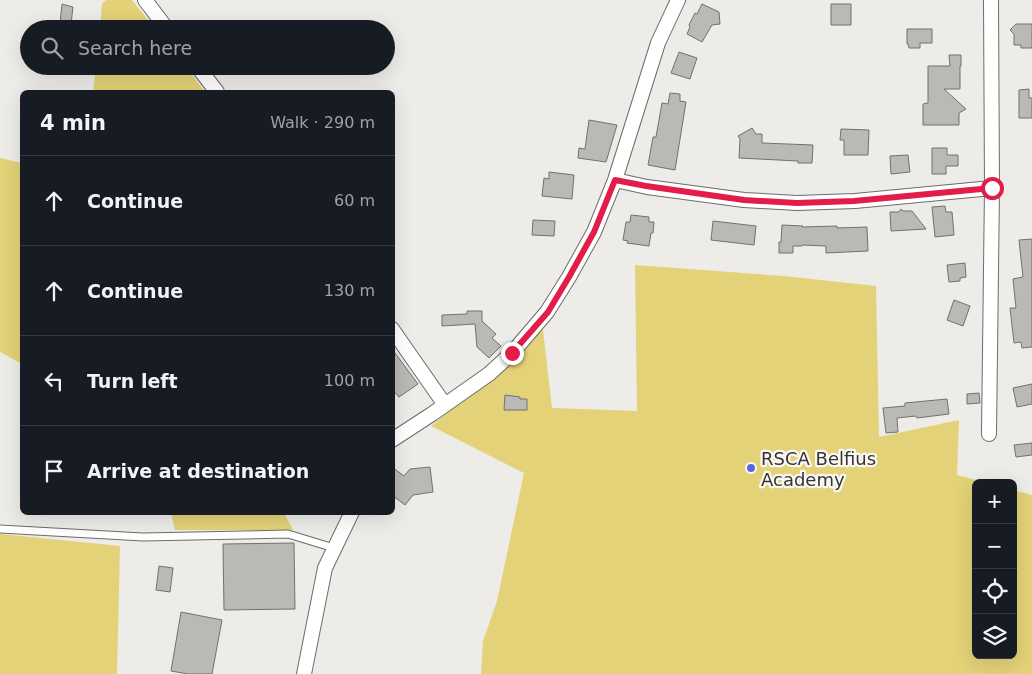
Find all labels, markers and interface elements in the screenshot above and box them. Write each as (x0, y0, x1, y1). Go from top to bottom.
search box (20, 20, 395, 75)
icon: search (38, 34, 66, 62)
text: Search here (78, 37, 192, 59)
text: 4 min (40, 111, 106, 135)
text: Walk · 290 m (270, 113, 375, 132)
route start (981, 177, 1004, 200)
icon: ahead (40, 187, 68, 215)
text: Continue (87, 190, 183, 212)
text: 60 m (334, 191, 375, 210)
icon: ahead (40, 277, 68, 305)
text: Continue (87, 280, 183, 302)
text: 130 m (324, 281, 375, 300)
route end (501, 342, 524, 365)
icon: left (40, 367, 68, 395)
text: Turn left (87, 370, 178, 392)
text: 100 m (324, 371, 375, 390)
place label: RSCA Belfius Academy (761, 448, 876, 490)
icon: arrive (40, 457, 68, 485)
text: Arrive at destination (87, 460, 309, 482)
marker: RSCA Belfius Academy (745, 462, 757, 474)
map controls (972, 479, 1017, 659)
button: + (972, 479, 1017, 524)
button: − (972, 524, 1017, 569)
button: locate (972, 569, 1017, 614)
button: layers (972, 614, 1017, 659)

